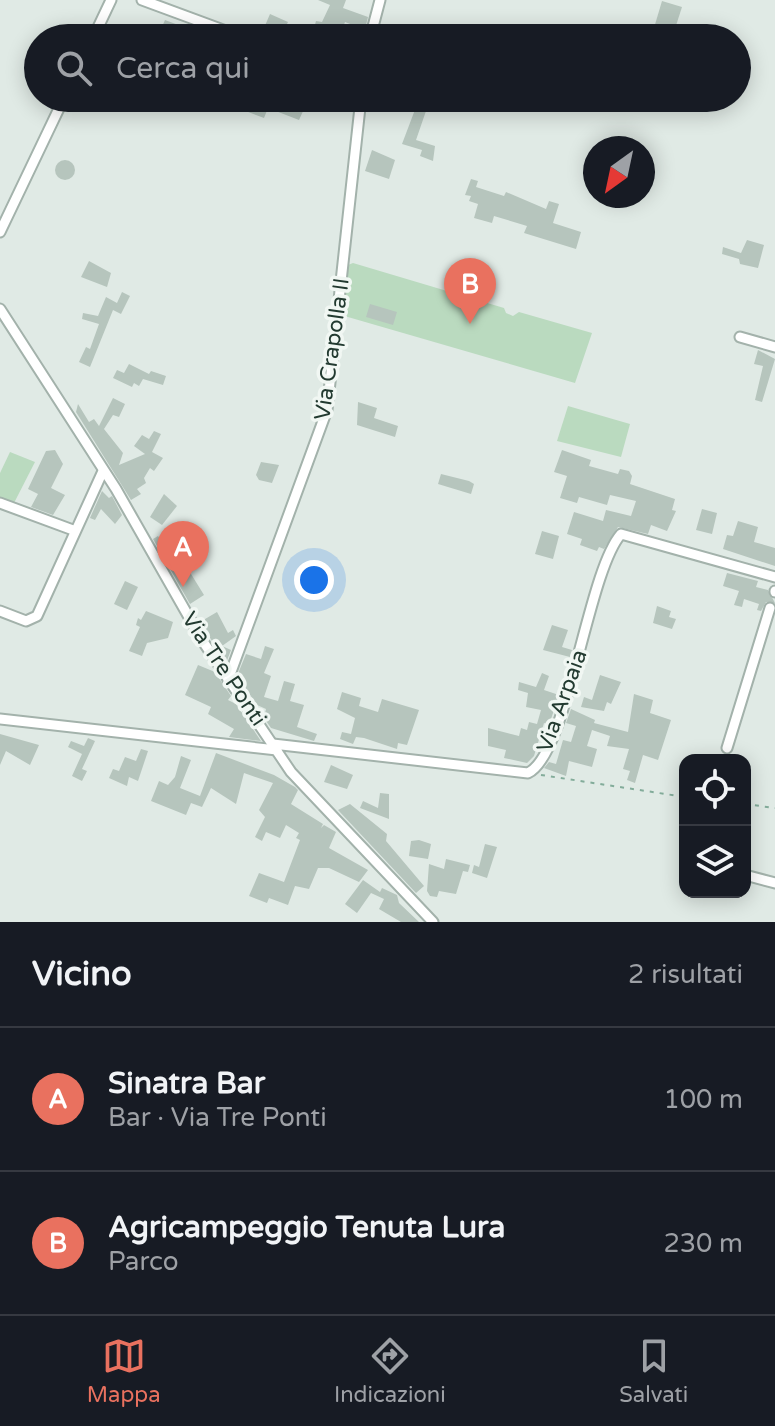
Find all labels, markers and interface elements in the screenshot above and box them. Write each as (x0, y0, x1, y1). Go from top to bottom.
search box (24, 24, 751, 112)
icon: search (52, 46, 96, 90)
text: Cerca qui (116, 50, 250, 87)
north arrow (583, 136, 655, 208)
pin: B (444, 258, 496, 324)
street label: Via Crapolla II (309, 276, 355, 422)
pin: A (157, 521, 209, 587)
your location (294, 560, 334, 600)
street label: Via Tre Ponti (176, 607, 272, 731)
street label: Via Arpaia (531, 646, 593, 756)
map controls (679, 754, 751, 898)
button: locate (679, 754, 751, 826)
button: layers (679, 826, 751, 898)
text: Vicino (32, 954, 132, 995)
text: 2 risultati (628, 959, 743, 990)
text: Sinatra Bar (108, 1065, 265, 1102)
text: A (48, 1084, 68, 1115)
text: 100 m (663, 1084, 743, 1115)
text: Bar · Via Tre Ponti (108, 1102, 327, 1133)
text: Agricampeggio Tenuta Lura (108, 1209, 505, 1246)
text: B (49, 1228, 67, 1259)
text: 230 m (663, 1228, 743, 1259)
text: Parco (108, 1246, 179, 1277)
tab: Mappa (87, 1334, 161, 1408)
tab: Indicazioni (334, 1334, 446, 1408)
tab: Salvati (619, 1334, 688, 1408)

